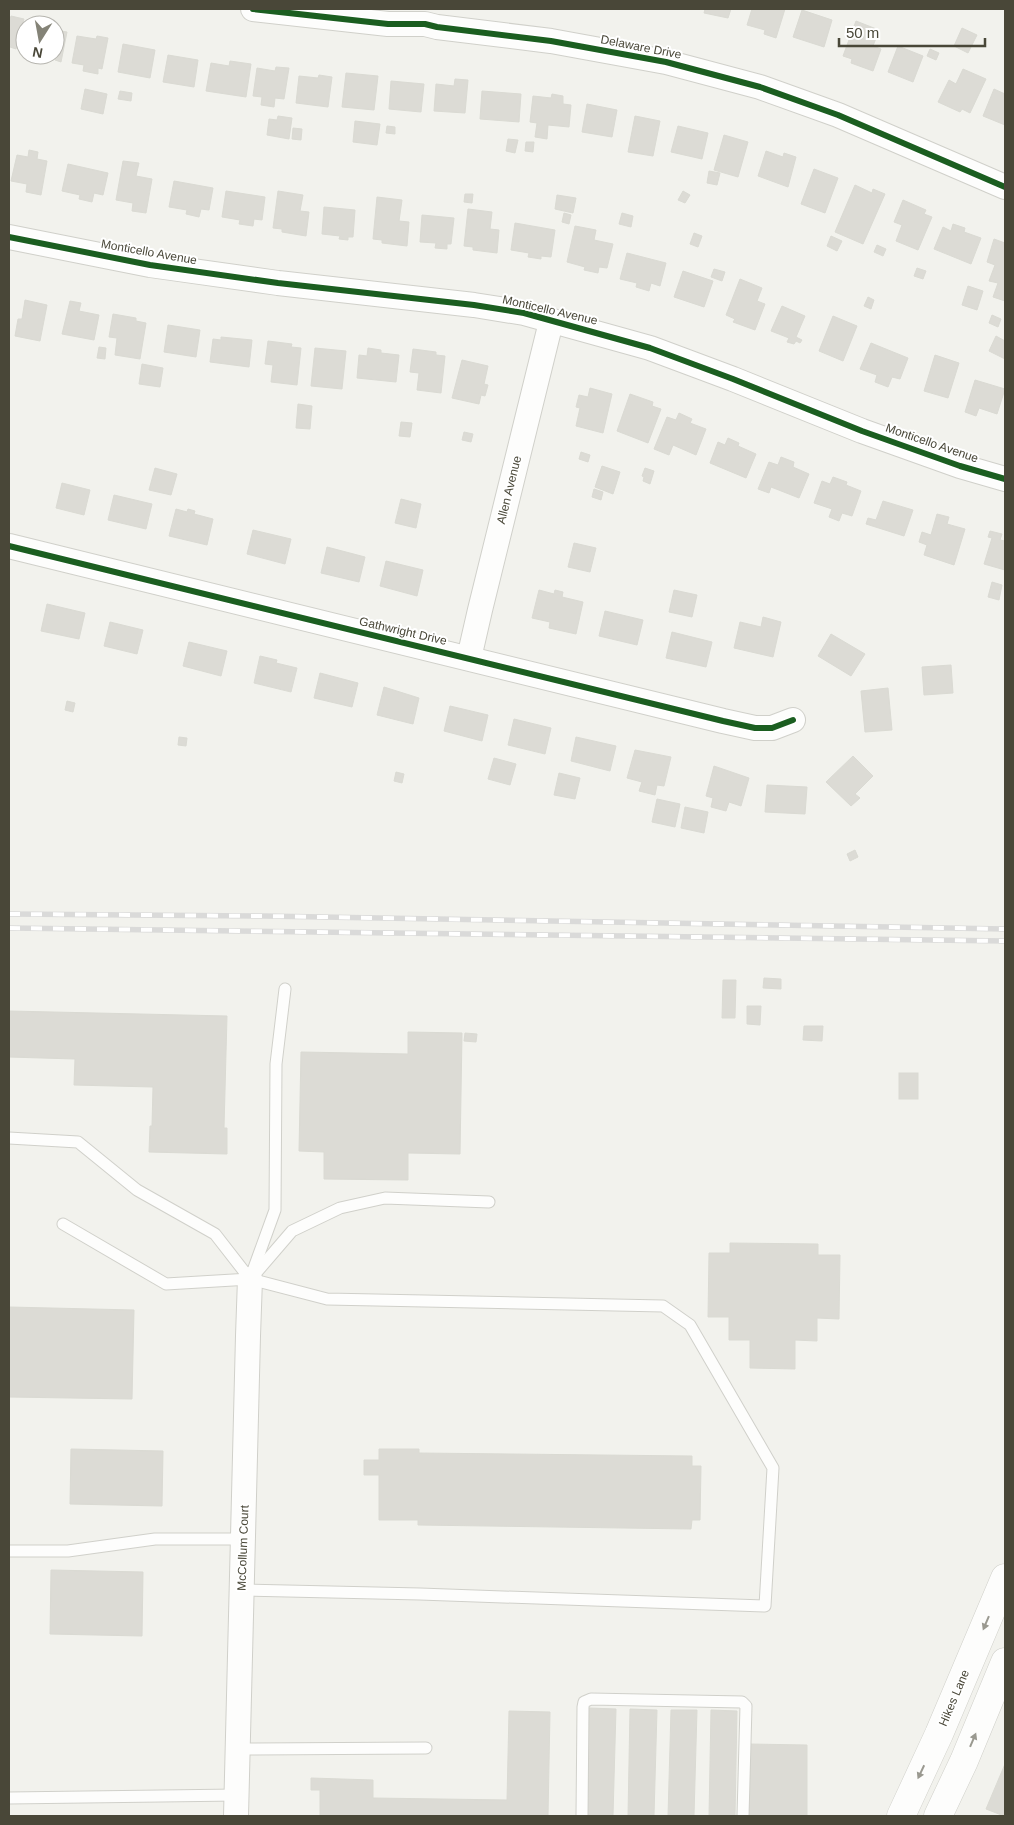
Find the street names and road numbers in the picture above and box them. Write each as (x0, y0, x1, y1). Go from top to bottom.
street label: Delaware Drive (599, 32, 683, 62)
street label: Monticello Avenue (100, 237, 198, 267)
street label: Monticello Avenue (501, 292, 599, 328)
street label: Monticello Avenue (884, 421, 981, 466)
street label: Allen Avenue (494, 454, 524, 526)
street label: Gathwright Drive (358, 614, 448, 648)
street label: McCollum Court (235, 1504, 252, 1591)
street label: Hikes Lane (936, 1667, 972, 1728)

